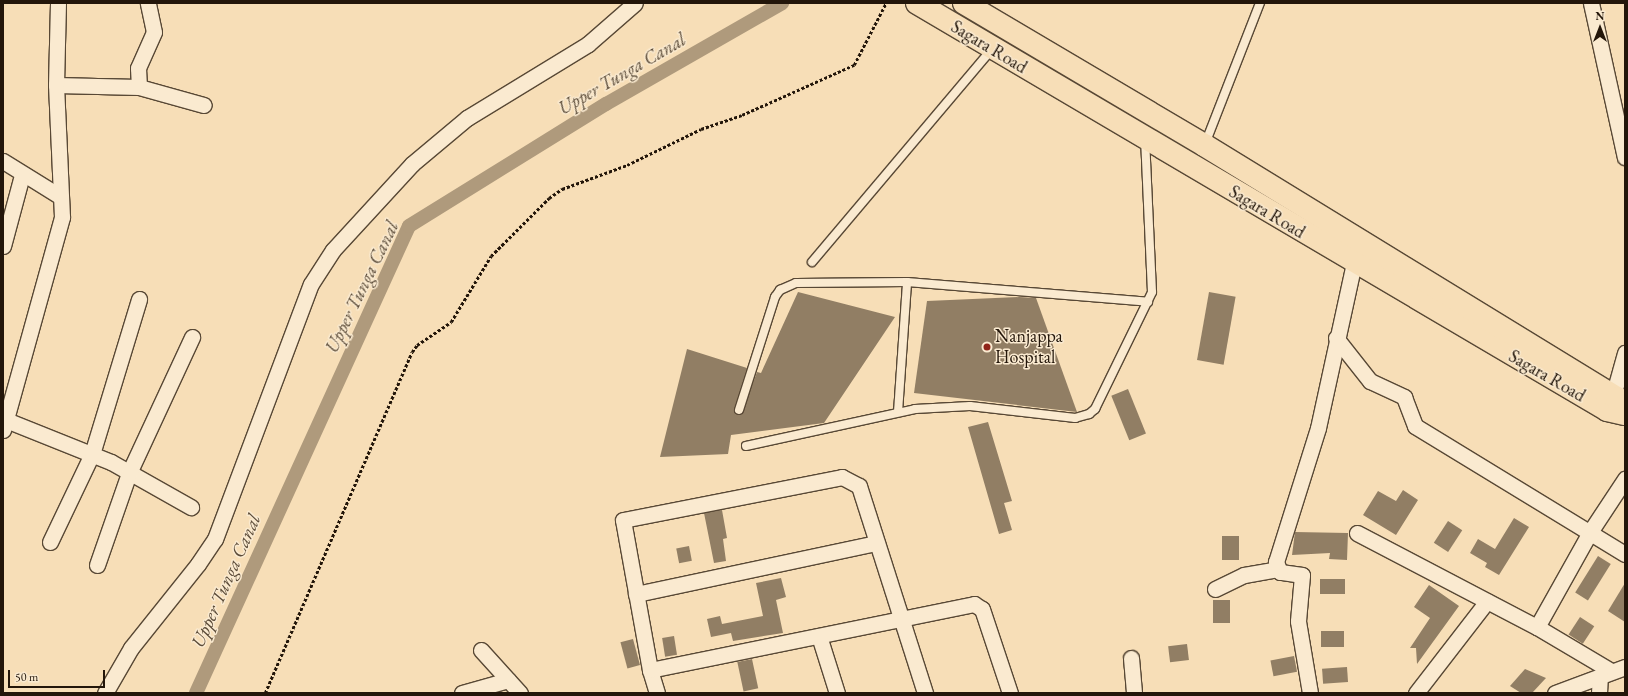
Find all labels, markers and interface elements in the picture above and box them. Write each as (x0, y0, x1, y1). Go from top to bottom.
north arrow (1580, 8, 1620, 48)
text: N (1596, 9, 1604, 23)
street label: Sagara Road (947, 16, 1031, 78)
water label: Upper Tunga Canal (554, 28, 690, 120)
street label: Sagara Road (1225, 181, 1309, 243)
water label: Upper Tunga Canal (320, 217, 404, 357)
place label: Nanjappa Hospital (995, 326, 1063, 368)
marker: Nanjappa Hospital (982, 342, 992, 352)
street label: Sagara Road (1505, 345, 1589, 407)
water label: Upper Tunga Canal (186, 511, 266, 651)
scale bar (10, 662, 107, 688)
text: 50 m (15, 669, 38, 685)

